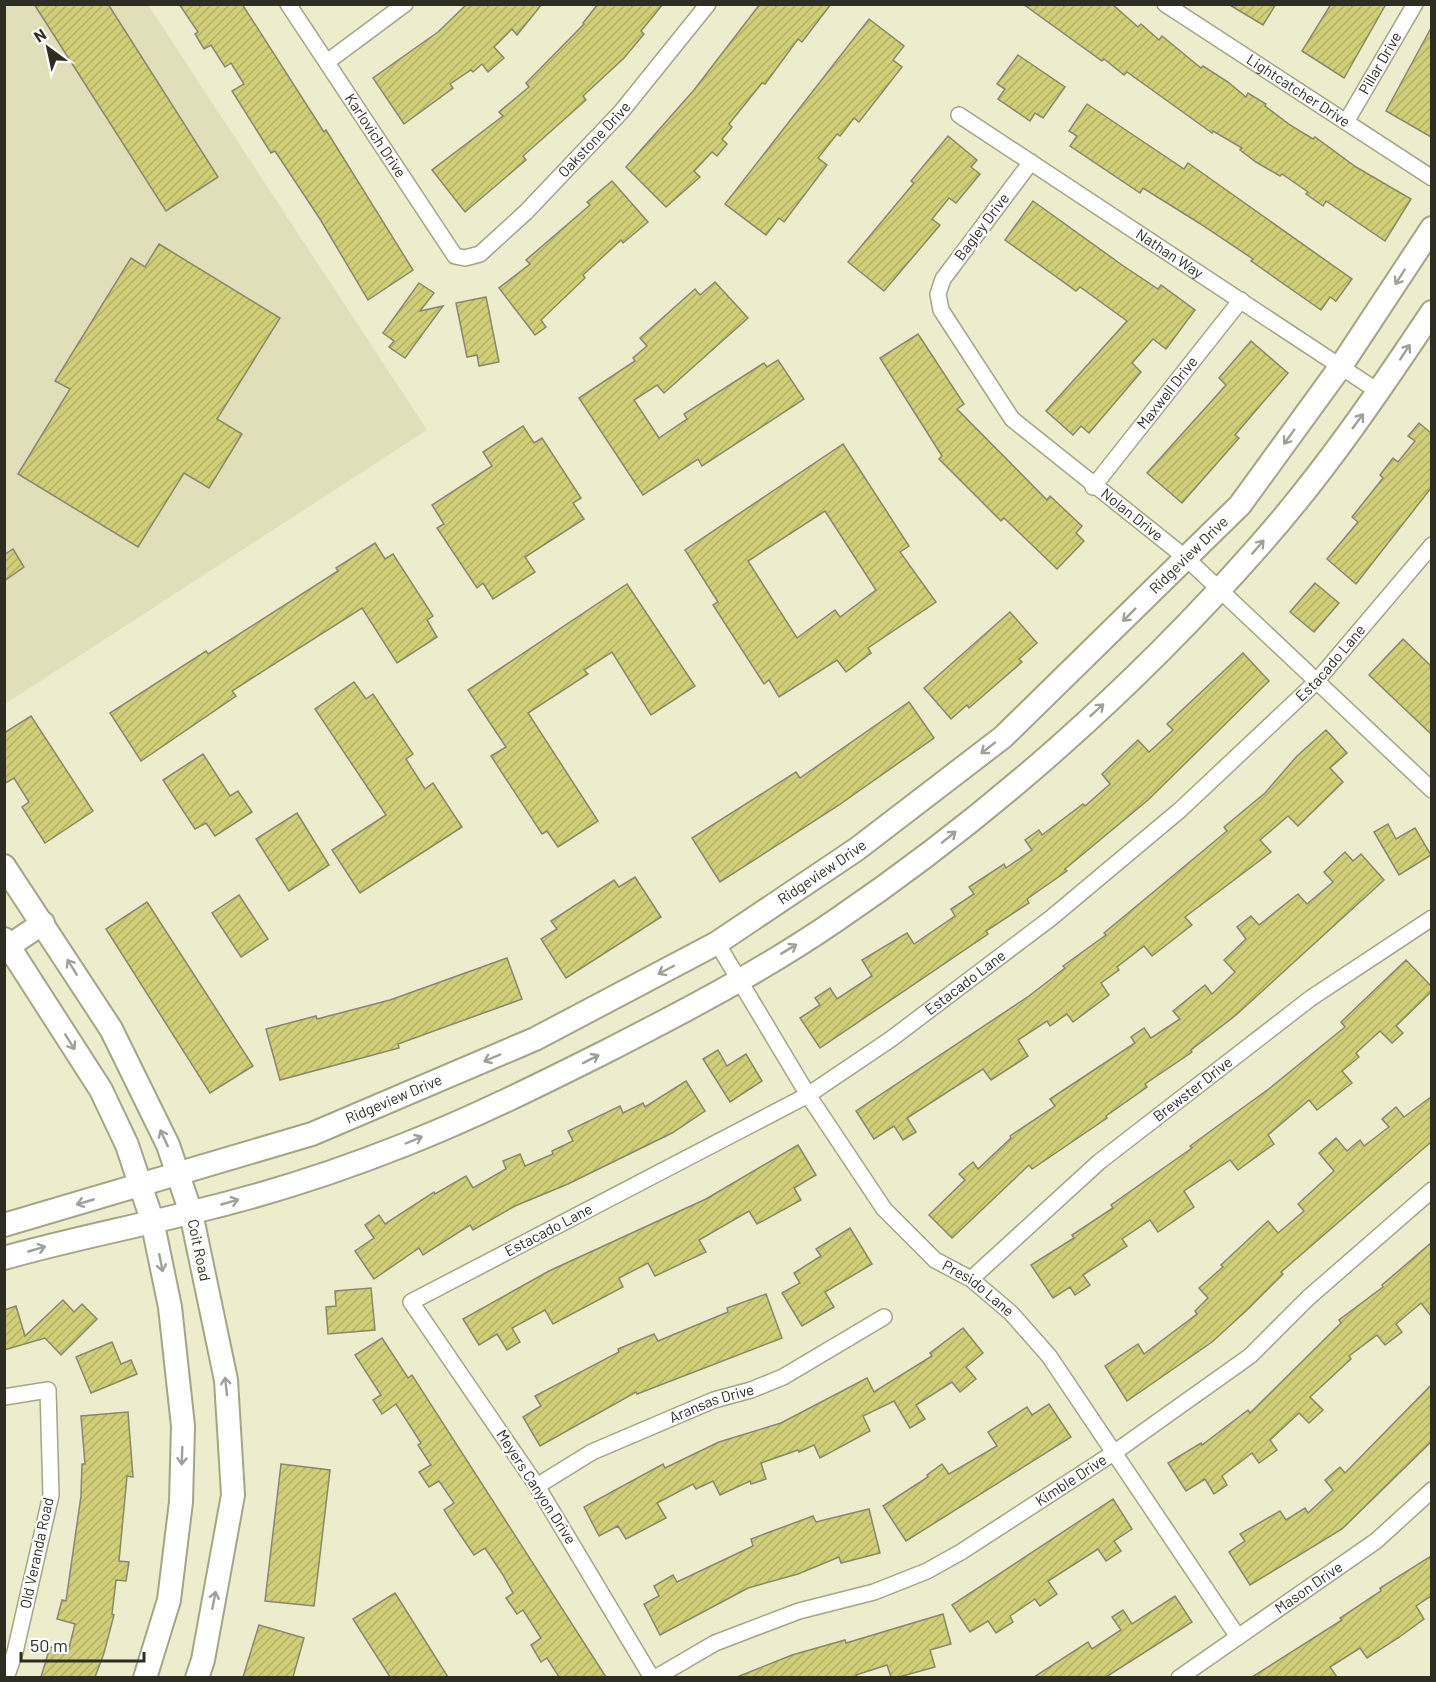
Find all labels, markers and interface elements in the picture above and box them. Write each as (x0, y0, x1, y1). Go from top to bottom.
north arrow (18, 18, 78, 78)
text: N (30, 24, 49, 46)
street label: Pillar Drive (1354, 28, 1405, 97)
street label: Lightcatcher Drive (1244, 50, 1354, 130)
street label: Karlovich Drive (342, 90, 410, 181)
street label: Oakstone Drive (554, 98, 634, 181)
street label: Bagley Drive (950, 189, 1012, 264)
street label: Nathan Way (1133, 224, 1207, 282)
one-way arrow (1393, 268, 1405, 285)
one-way arrow (1400, 344, 1412, 361)
street label: Maxwell Drive (1132, 352, 1201, 432)
one-way arrow (1351, 413, 1364, 429)
one-way arrow (1283, 429, 1295, 445)
street label: Nolan Drive (1098, 484, 1167, 544)
street label: Ridgeview Drive (1145, 512, 1231, 597)
one-way arrow (1251, 540, 1265, 555)
one-way arrow (1122, 607, 1137, 622)
street label: Estacado Lane (1291, 621, 1369, 705)
one-way arrow (1089, 703, 1104, 717)
one-way arrow (980, 742, 996, 755)
one-way arrow (940, 830, 956, 843)
street label: Ridgeview Drive (774, 835, 870, 908)
one-way arrow (780, 943, 797, 955)
street label: Estacado Lane (921, 946, 1009, 1018)
one-way arrow (65, 959, 77, 976)
one-way arrow (657, 965, 675, 976)
one-way arrow (63, 1033, 76, 1050)
one-way arrow (483, 1052, 501, 1064)
one-way arrow (582, 1052, 600, 1064)
street label: Brewster Drive (1149, 1052, 1235, 1125)
street label: Ridgeview Drive (342, 1070, 444, 1127)
one-way arrow (158, 1130, 170, 1148)
one-way arrow (405, 1134, 423, 1145)
one-way arrow (220, 1196, 239, 1208)
one-way arrow (76, 1197, 95, 1208)
street label: Estacado Lane (501, 1199, 595, 1260)
street label: Coit Road (185, 1217, 215, 1283)
one-way arrow (27, 1243, 46, 1254)
one-way arrow (156, 1253, 167, 1272)
street label: Presido Lane (939, 1256, 1018, 1320)
one-way arrow (220, 1377, 231, 1397)
street label: Aransas Drive (666, 1380, 756, 1426)
street label: Meyers Canyon Drive (493, 1426, 581, 1547)
one-way arrow (177, 1446, 188, 1466)
street label: Kimble Drive (1032, 1450, 1110, 1509)
street label: Old Veranda Road (15, 1496, 57, 1610)
street label: Mason Drive (1271, 1557, 1345, 1617)
one-way arrow (209, 1591, 220, 1611)
scale bar (21, 1625, 144, 1663)
text: 50 m (30, 1634, 68, 1656)

